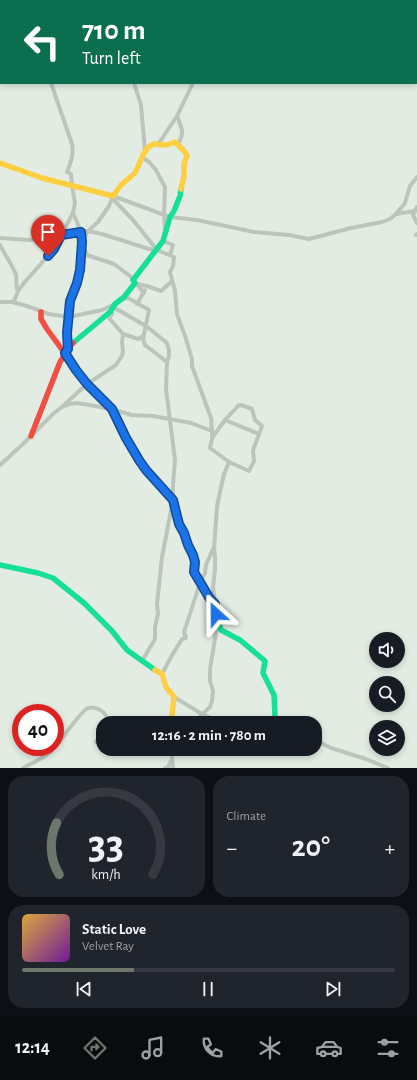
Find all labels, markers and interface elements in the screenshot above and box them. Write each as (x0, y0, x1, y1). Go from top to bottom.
icon: left (16, 16, 68, 68)
text: 710 m (82, 17, 146, 45)
text: Turn left (82, 50, 141, 68)
pin (31, 215, 65, 256)
icon: arrive (37, 221, 59, 243)
position arrow (195, 593, 237, 635)
map controls (369, 632, 405, 756)
button: sound (369, 632, 405, 668)
button: search (369, 676, 405, 712)
speed limit sign: 40 (12, 704, 64, 756)
button: layers (369, 720, 405, 756)
text: 12:16 · 2 min · 780 m (152, 728, 266, 743)
text: Climate (227, 810, 266, 823)
text: 33 (88, 824, 124, 865)
text: 20° (291, 832, 330, 862)
text: − (227, 837, 237, 859)
text: + (384, 837, 395, 859)
text: km/h (92, 867, 121, 881)
text: Static Love (82, 922, 146, 937)
text: Velvet Ray (82, 940, 134, 953)
icon: previous (73, 978, 95, 1000)
icon: pause (197, 978, 219, 1000)
icon: next (322, 978, 344, 1000)
icon: directions (81, 1034, 109, 1062)
icon: music (139, 1034, 167, 1062)
icon: phone (198, 1034, 226, 1062)
icon: climate (256, 1034, 284, 1062)
icon: car (315, 1034, 343, 1062)
icon: filters (374, 1034, 402, 1062)
text: 12:14 (15, 1039, 50, 1057)

